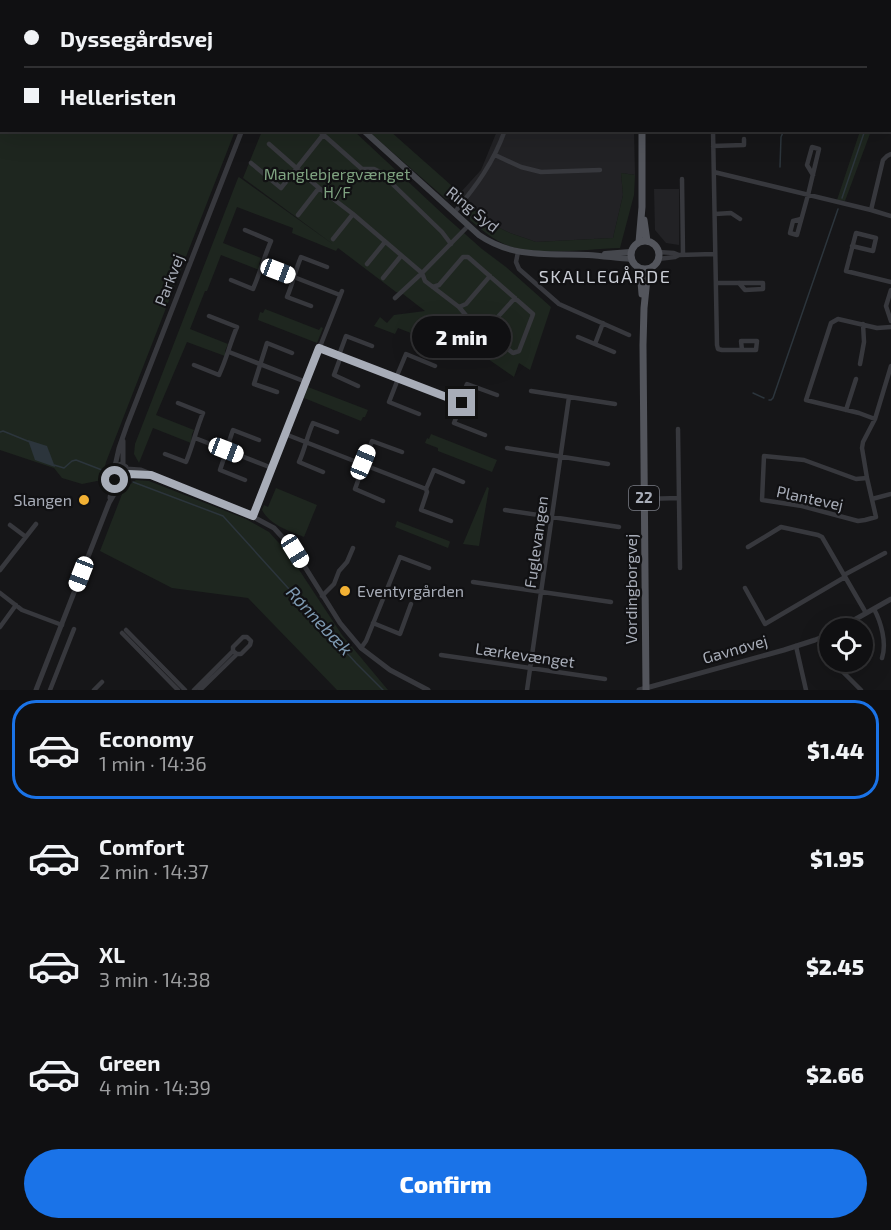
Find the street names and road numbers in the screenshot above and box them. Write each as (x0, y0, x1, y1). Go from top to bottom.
street label: Ring Syd (443, 182, 503, 236)
street label: Parkvej (150, 251, 188, 309)
street label: Plantevej (775, 481, 845, 515)
road number: 22 (629, 486, 659, 510)
street label: Fuglevangen (520, 495, 551, 589)
street label: Vordingborgvej (621, 534, 641, 644)
street label: Gavnøvej (700, 630, 770, 668)
street label: Lærkevænget (474, 638, 576, 671)

